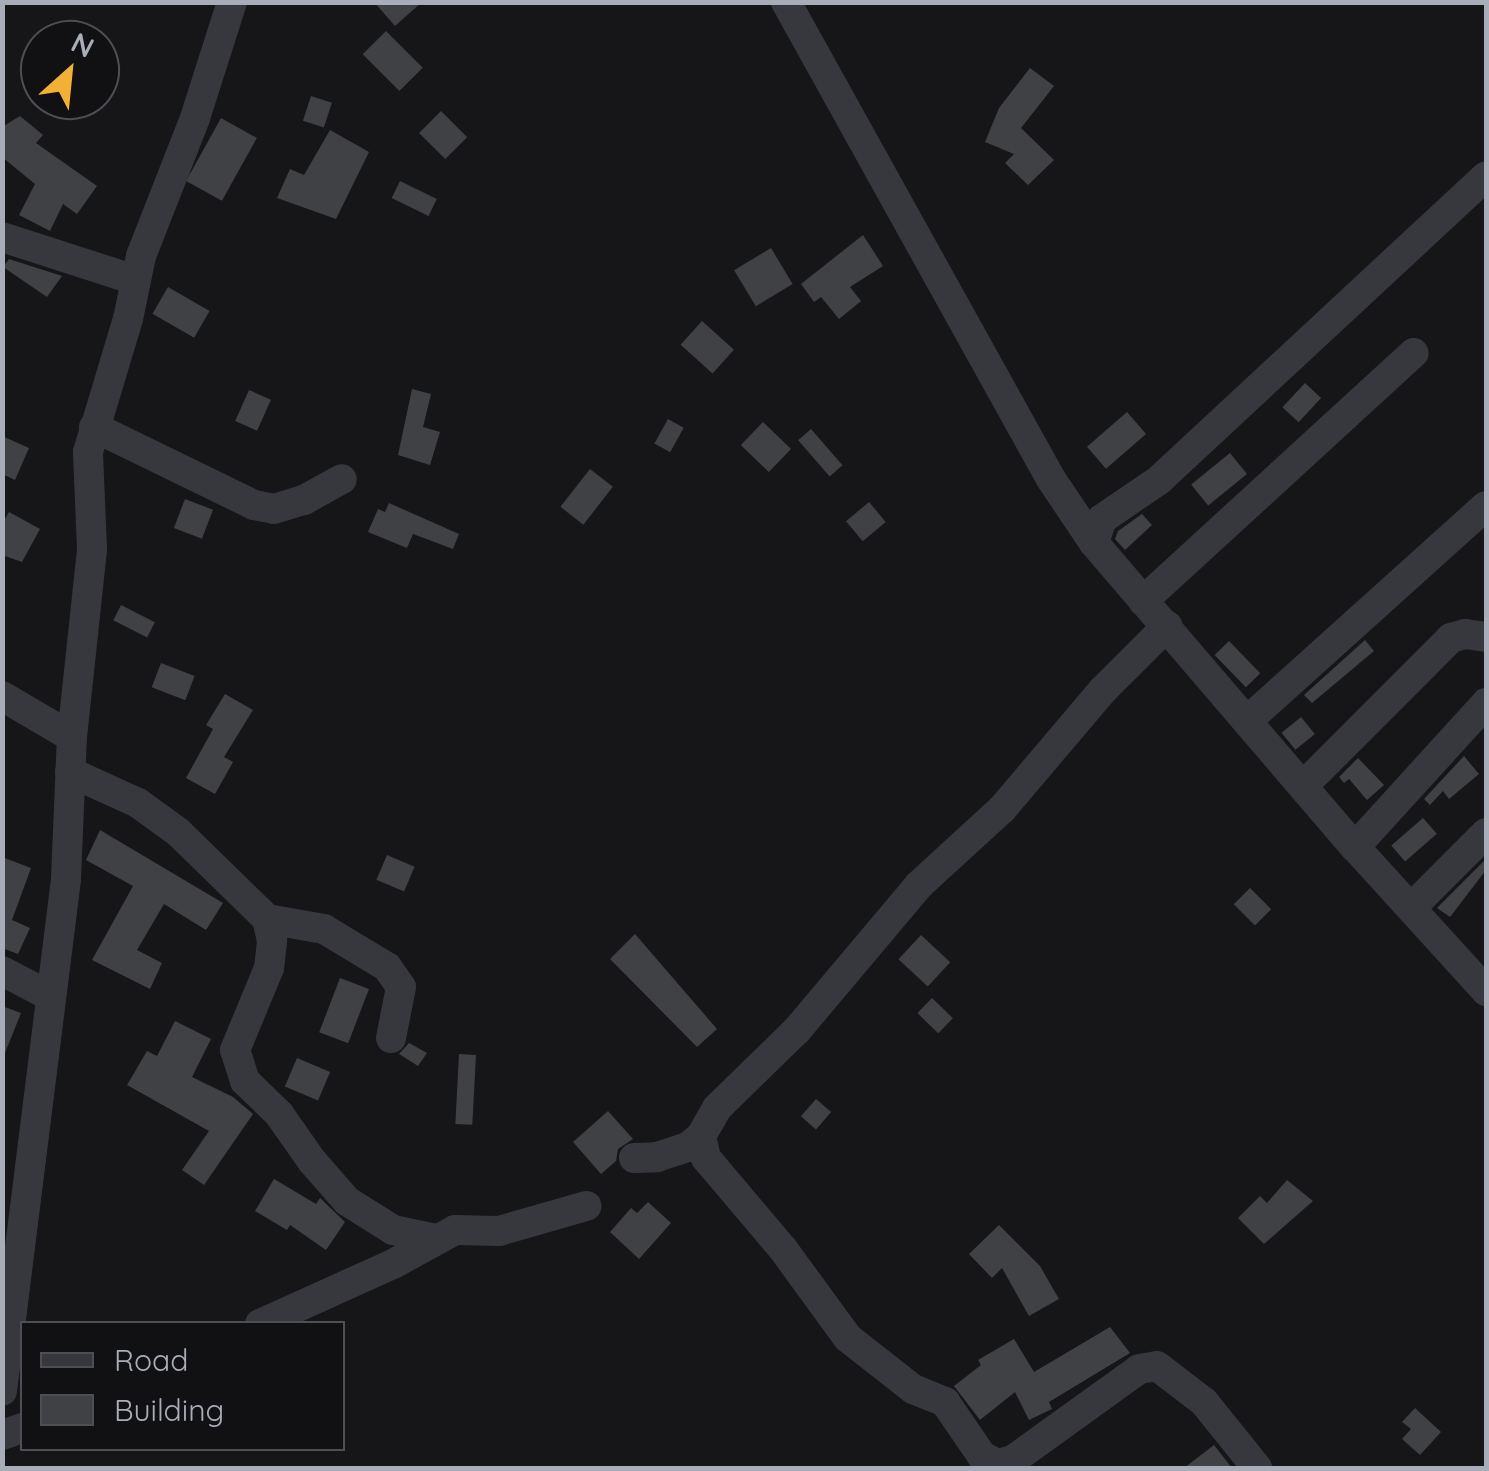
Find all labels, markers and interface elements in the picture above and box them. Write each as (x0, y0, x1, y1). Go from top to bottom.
north arrow (20, 20, 120, 120)
text: N (66, 24, 100, 65)
legend (20, 1321, 345, 1451)
text: Road (114, 1341, 188, 1379)
text: Building (114, 1391, 224, 1429)

